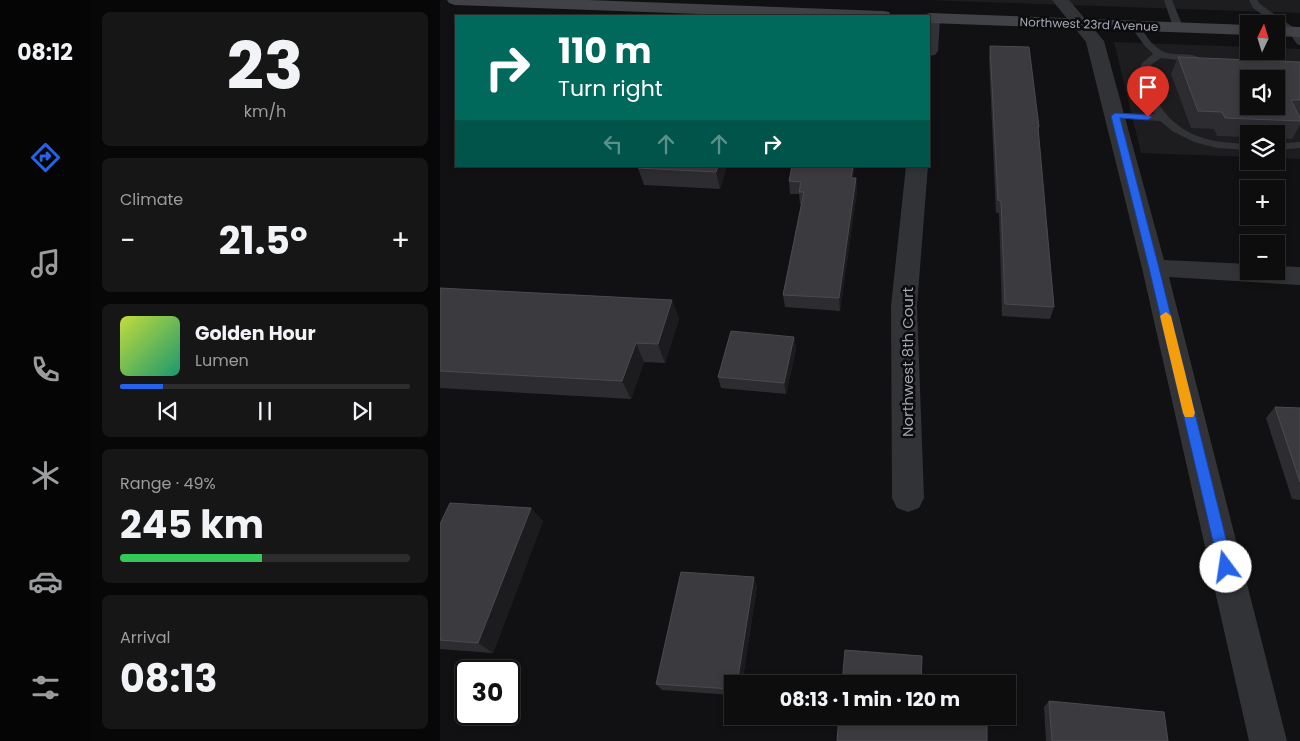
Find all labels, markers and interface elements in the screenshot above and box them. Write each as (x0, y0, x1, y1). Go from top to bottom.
street label: Northwest 23rd Avenue (1019, 13, 1159, 35)
north arrow (1240, 15, 1285, 60)
map controls (1240, 15, 1285, 280)
text: 23 (227, 21, 303, 112)
text: 110 m (558, 26, 652, 75)
icon: right (475, 35, 540, 100)
text: 08:12 (17, 37, 73, 68)
pin (1127, 66, 1169, 117)
button: sound (1240, 70, 1285, 115)
text: Turn right (558, 73, 663, 104)
icon: arrive (1134, 73, 1162, 101)
text: km/h (244, 100, 286, 123)
button: layers (1240, 125, 1285, 170)
icon: left (599, 130, 627, 158)
icon: ahead (652, 130, 680, 158)
icon: ahead (705, 130, 733, 158)
icon: right (758, 130, 786, 158)
icon: directions (28, 140, 63, 175)
button: + (1240, 180, 1285, 225)
text: Climate (120, 188, 183, 211)
text: 21.5° (219, 214, 308, 267)
text: − (120, 221, 135, 260)
text: + (391, 221, 410, 260)
button: − (1240, 235, 1285, 280)
icon: music (28, 246, 63, 281)
street label: Northwest 8th Court (897, 287, 918, 437)
text: Golden Hour (195, 320, 316, 347)
text: Lumen (195, 349, 249, 372)
icon: phone (28, 352, 63, 387)
icon: previous (154, 397, 182, 425)
icon: pause (251, 397, 279, 425)
icon: next (348, 397, 376, 425)
icon: climate (28, 458, 63, 493)
text: Range · 49% (120, 472, 216, 495)
text: 245 km (120, 498, 264, 551)
position arrow (1199, 540, 1251, 592)
icon: car (28, 564, 63, 599)
text: Arrival (120, 626, 170, 649)
text: 08:13 (120, 652, 217, 705)
speed limit sign: 30 (455, 660, 520, 725)
icon: filters (28, 670, 63, 705)
text: 08:13 · 1 min · 120 m (780, 686, 960, 713)

